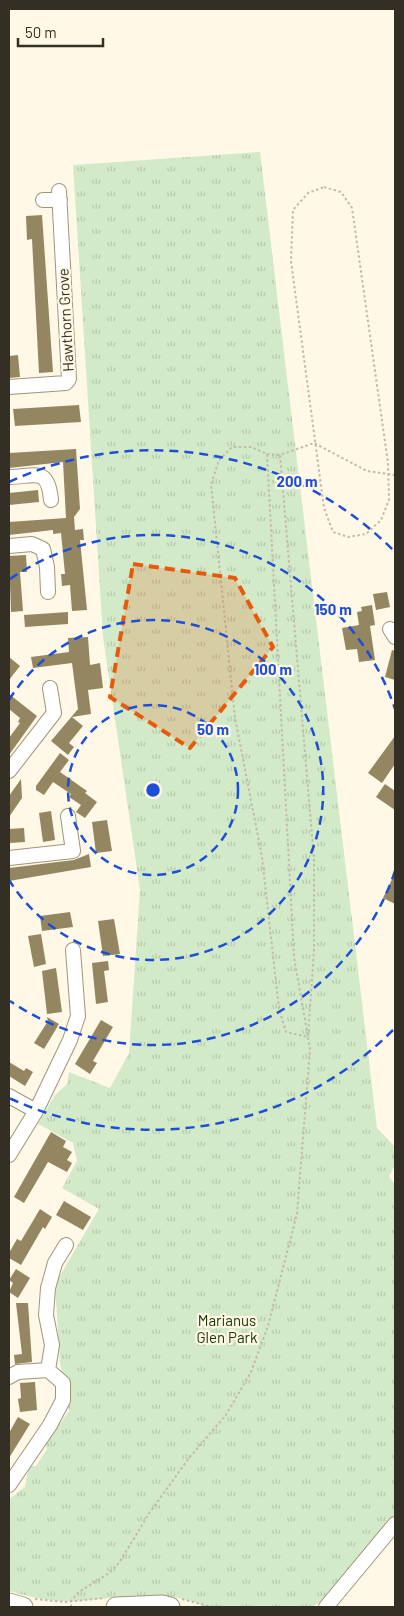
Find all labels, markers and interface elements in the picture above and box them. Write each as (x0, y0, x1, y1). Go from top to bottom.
scale bar (18, 15, 102, 47)
text: 50 m (25, 23, 57, 41)
street label: Hawthorn Grove (53, 268, 77, 372)
text: 200 m (276, 472, 318, 490)
text: 150 m (314, 600, 352, 618)
text: 100 m (254, 660, 292, 678)
text: 50 m (197, 720, 229, 738)
centre of rings (144, 781, 162, 799)
park label: Marianus Glen Park (196, 1311, 258, 1346)

